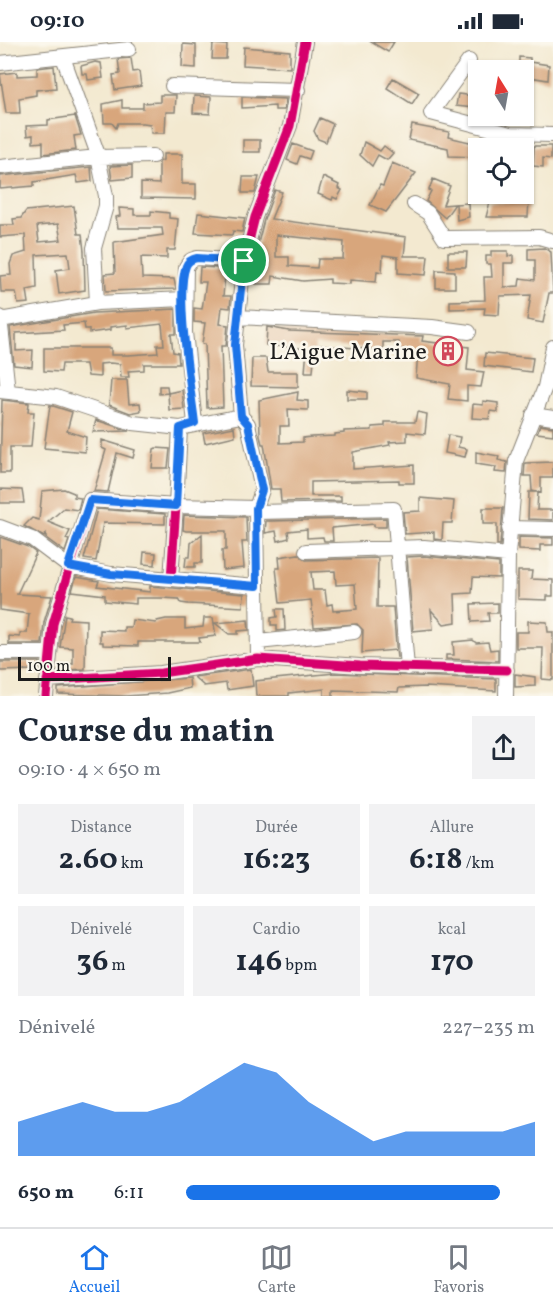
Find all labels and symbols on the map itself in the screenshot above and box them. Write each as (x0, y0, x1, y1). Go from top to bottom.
north arrow (468, 60, 534, 126)
pin (218, 235, 269, 286)
building icon: L’Aigue Marine (432, 335, 464, 367)
place label: L’Aigue Marine (269, 336, 427, 370)
scale bar (18, 654, 171, 682)

